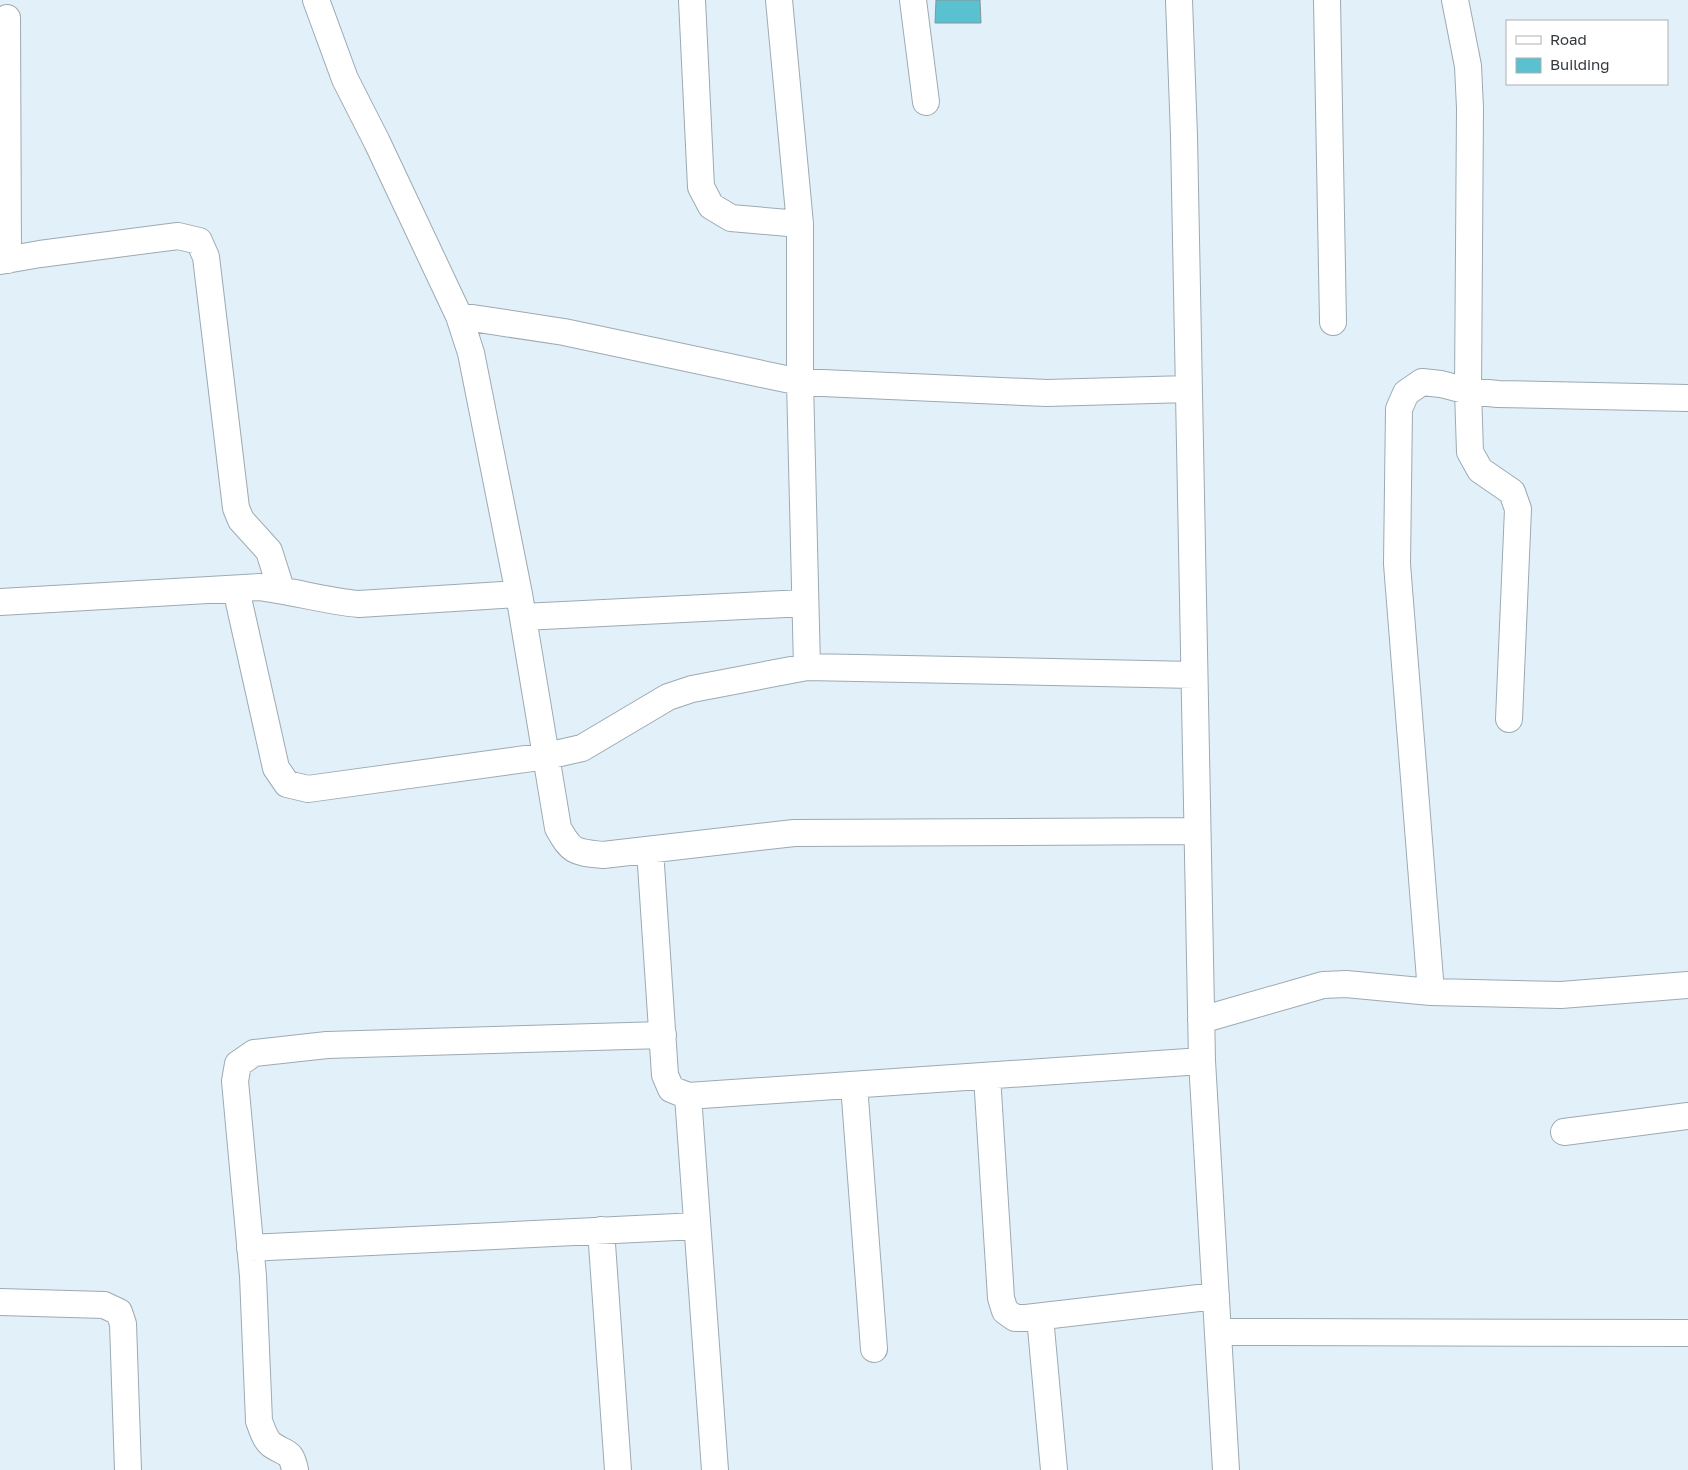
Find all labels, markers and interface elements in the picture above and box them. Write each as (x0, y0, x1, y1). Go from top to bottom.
legend (1506, 20, 1668, 85)
text: Road (1550, 30, 1587, 48)
text: Building (1550, 55, 1610, 73)

